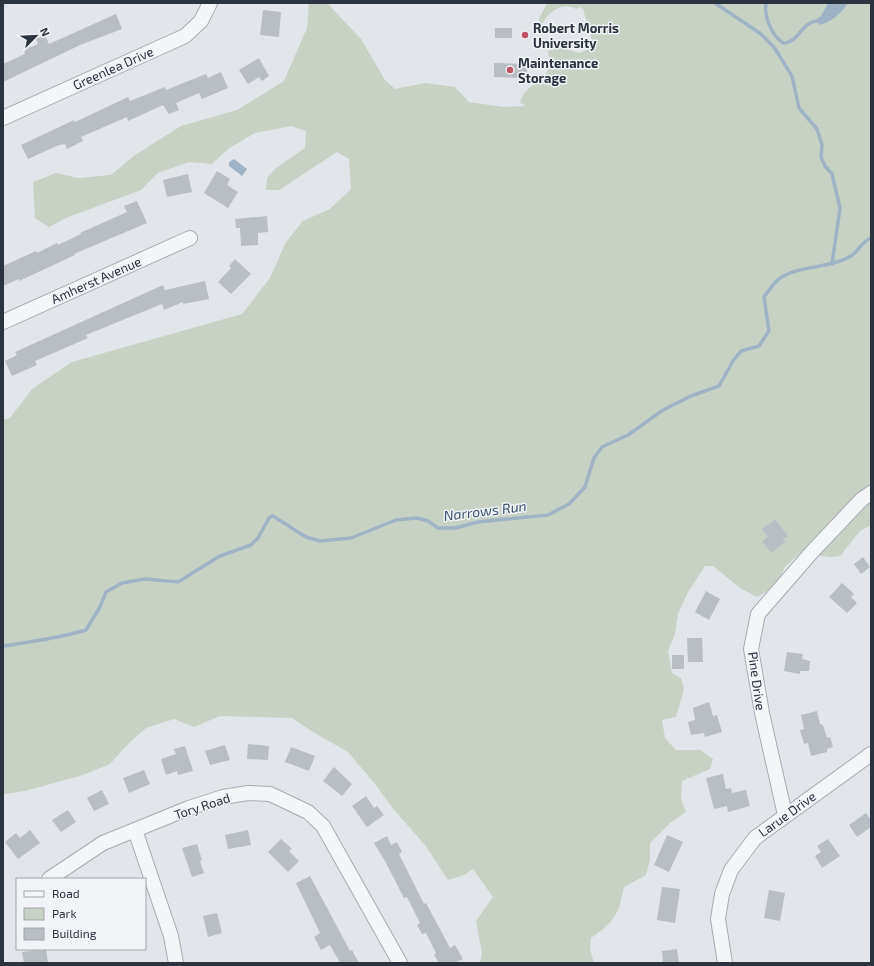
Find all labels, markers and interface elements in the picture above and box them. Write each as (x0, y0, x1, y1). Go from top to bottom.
north arrow (16, 16, 56, 56)
place label: Robert Morris University (533, 20, 619, 51)
text: N (38, 25, 53, 38)
marker: Robert Morris University (520, 30, 530, 40)
street label: Greenlea Drive (70, 43, 156, 93)
place label: Maintenance Storage (518, 55, 598, 86)
marker: Maintenance Storage (505, 65, 515, 75)
street label: Amherst Avenue (48, 253, 144, 307)
water label: Narrows Run (442, 497, 527, 524)
street label: Pine Drive (745, 651, 769, 711)
street label: Larue Drive (755, 788, 819, 840)
street label: Tory Road (172, 789, 232, 823)
legend (16, 878, 146, 950)
text: Road (52, 886, 80, 900)
text: Park (52, 906, 77, 920)
text: Building (52, 926, 97, 940)

